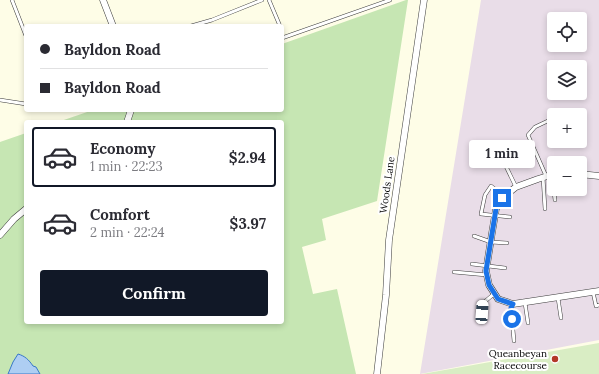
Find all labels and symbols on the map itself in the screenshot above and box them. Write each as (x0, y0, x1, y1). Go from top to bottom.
callout: 1 min (469, 140, 535, 168)
street label: Woods Lane (377, 155, 397, 214)
route end (493, 189, 511, 207)
car (475, 300, 489, 324)
route start (503, 310, 521, 328)
place label: Queanbeyan Racecourse (489, 347, 548, 372)
marker: Queanbeyan Racecourse (550, 354, 560, 364)

